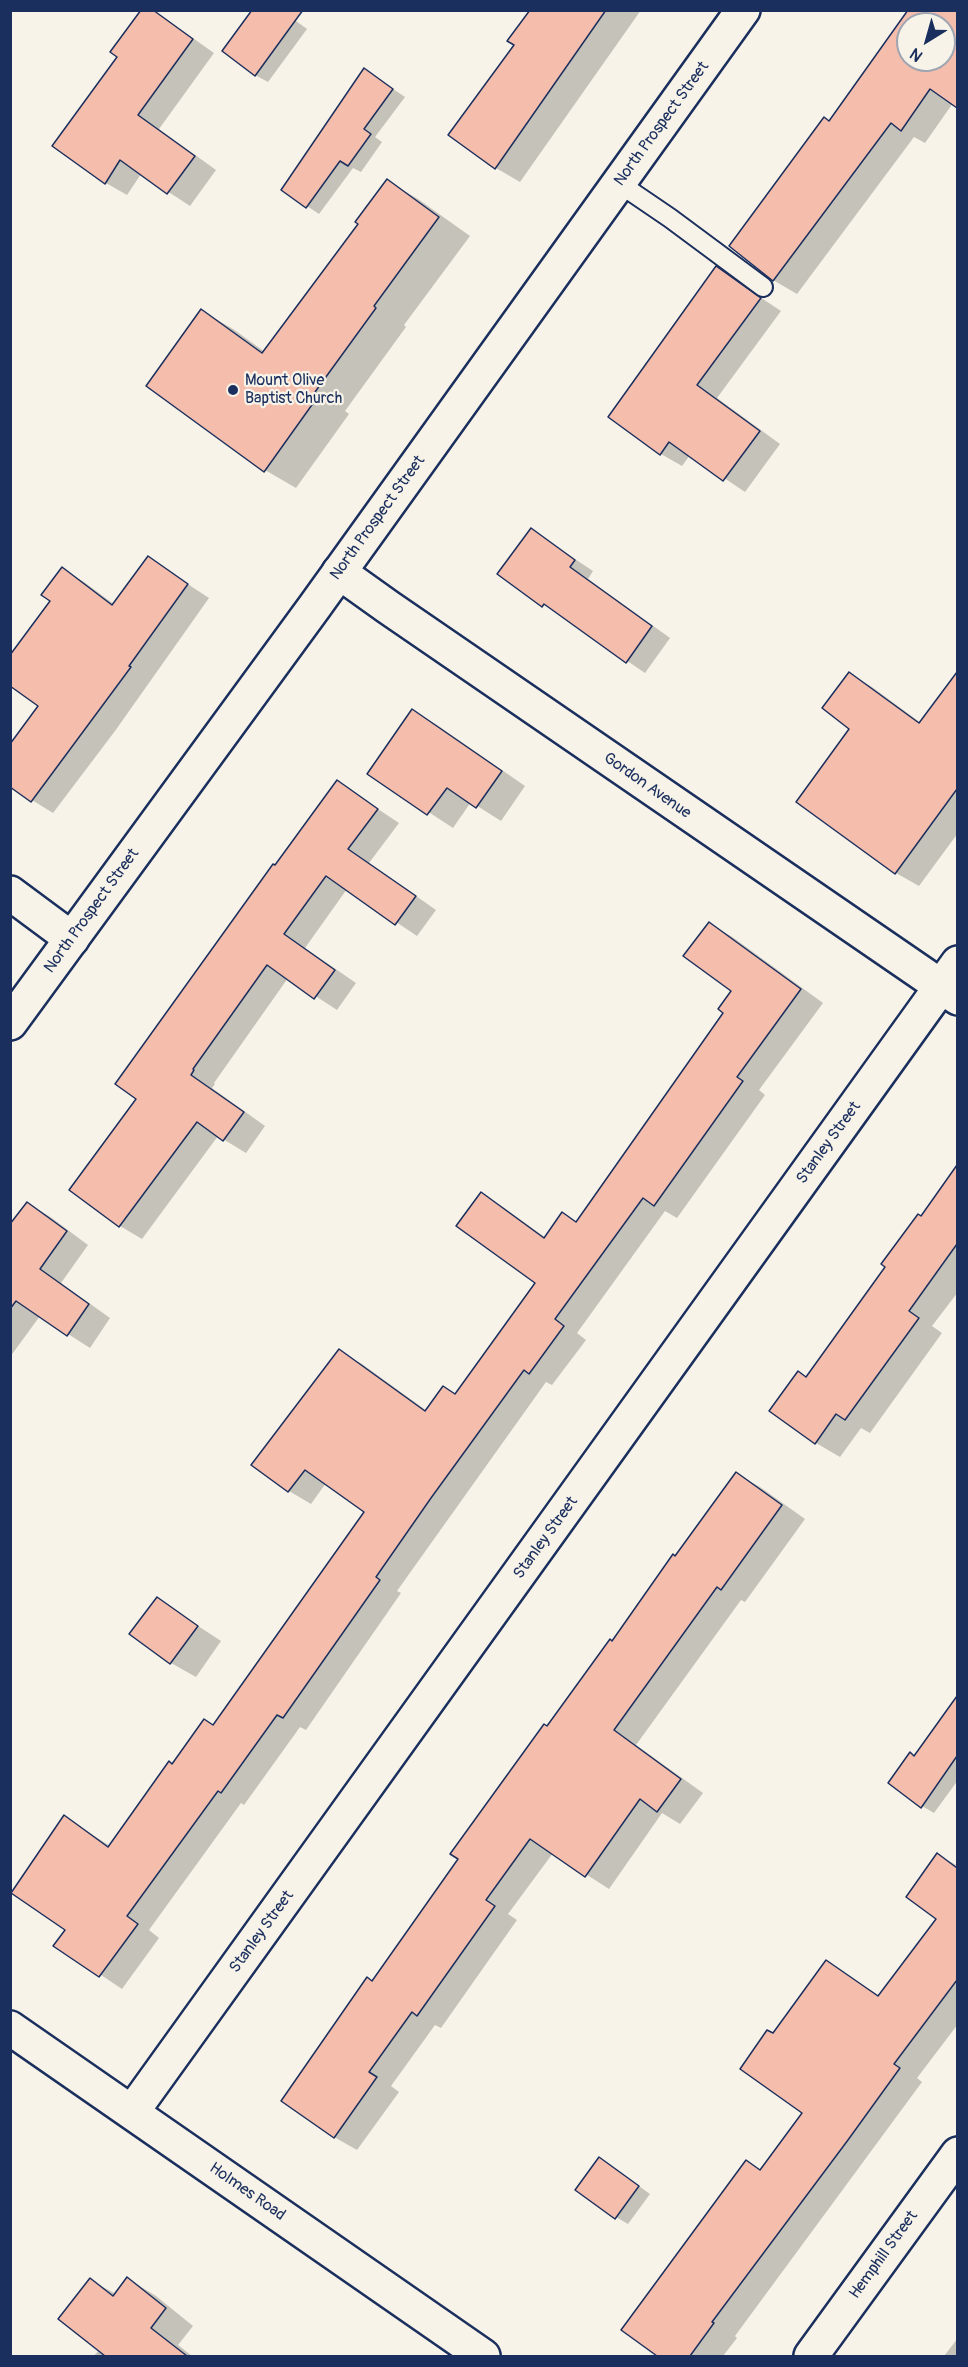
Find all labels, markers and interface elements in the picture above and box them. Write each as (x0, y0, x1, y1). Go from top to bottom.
north arrow (896, 12, 956, 72)
text: N (906, 44, 927, 66)
street label: North Prospect Street (610, 58, 714, 190)
place label: Mount Olive Baptist Church (245, 371, 342, 409)
marker: Mount Olive Baptist Church (226, 383, 240, 397)
street label: North Prospect Street (326, 452, 430, 584)
street label: Gordon Avenue (600, 749, 694, 823)
street label: North Prospect Street (40, 845, 144, 977)
street label: Stanley Street (793, 1098, 865, 1188)
street label: Stanley Street (510, 1493, 582, 1583)
street label: Stanley Street (226, 1887, 298, 1977)
street label: Holmes Road (205, 2159, 289, 2225)
street label: Hemphill Street (846, 2207, 922, 2303)

